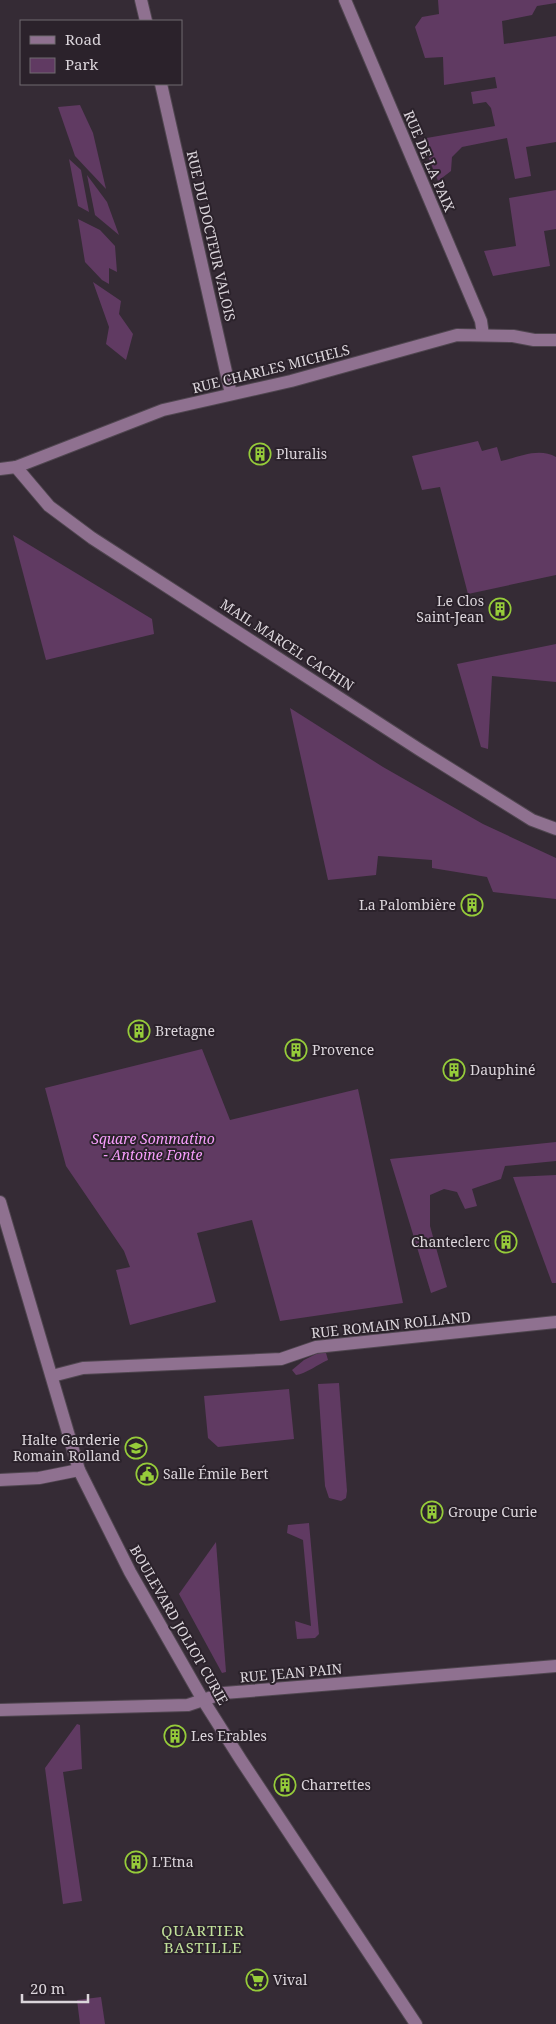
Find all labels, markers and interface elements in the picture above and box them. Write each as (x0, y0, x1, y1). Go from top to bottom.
legend (20, 20, 182, 85)
text: Road (65, 29, 101, 49)
text: Park (65, 54, 99, 74)
street label: RUE DE LA PAIX (400, 107, 460, 215)
street label: RUE DU DOCTEUR VALOIS (183, 149, 240, 323)
street label: RUE CHARLES MICHELS (190, 340, 352, 397)
building icon: Pluralis (248, 442, 272, 466)
place label: Pluralis (276, 444, 327, 463)
place label: Le Clos Saint-Jean (416, 591, 484, 626)
street label: MAIL MARCEL CACHIN (217, 594, 358, 695)
building icon: Le Clos Saint-Jean (488, 597, 512, 621)
building icon: La Palombière (460, 893, 484, 917)
place label: La Palombière (359, 895, 456, 914)
building icon: Bretagne (127, 1019, 151, 1043)
place label: Bretagne (155, 1021, 215, 1040)
building icon: Provence (284, 1038, 308, 1062)
place label: Provence (312, 1040, 374, 1059)
building icon: Dauphiné (442, 1058, 466, 1082)
place label: Dauphiné (470, 1060, 535, 1079)
park label: Square Sommatino - Antoine Fonte (91, 1129, 215, 1164)
building icon: Chanteclerc (494, 1230, 518, 1254)
place label: Chanteclerc (411, 1232, 490, 1251)
street label: RUE ROMAIN ROLLAND (310, 1307, 472, 1342)
place label: Halte Garderie Romain Rolland (13, 1430, 120, 1465)
school or university icon: Halte Garderie Romain Rolland (124, 1436, 148, 1460)
public building icon: Salle Émile Bert (135, 1462, 159, 1486)
place label: Salle Émile Bert (163, 1464, 268, 1483)
building icon: Groupe Curie (420, 1500, 444, 1524)
place label: Groupe Curie (448, 1502, 537, 1521)
street label: BOULEVARD JOLIOT CURIE (126, 1542, 233, 1708)
street label: RUE JEAN PAIN (239, 1659, 343, 1686)
building icon: Les Erables (163, 1724, 187, 1748)
place label: Les Erables (191, 1726, 267, 1745)
building icon: Charrettes (273, 1773, 297, 1797)
place label: Charrettes (301, 1775, 371, 1794)
building icon: L'Etna (124, 1850, 148, 1874)
place label: L'Etna (152, 1852, 194, 1871)
district label: QUARTIER BASTILLE (161, 1920, 245, 1957)
supermarket icon: Vival (245, 1968, 269, 1992)
place label: Vival (273, 1970, 308, 1989)
scale bar (22, 1972, 89, 2004)
text: 20 m (30, 1978, 65, 1998)

